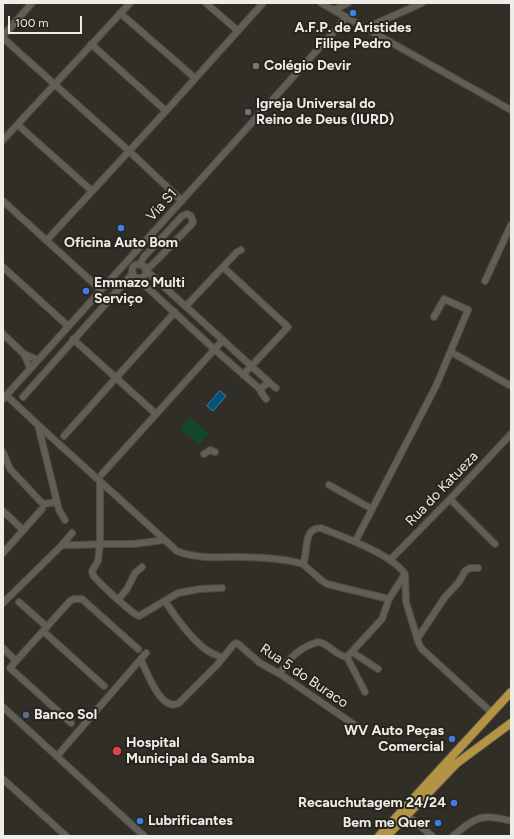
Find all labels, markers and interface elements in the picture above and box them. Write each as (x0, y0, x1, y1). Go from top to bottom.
scale bar (10, 8, 84, 34)
marker: A.F.P. de Aristides Filipe Pedro (348, 8, 358, 18)
text: 100 m (15, 16, 49, 30)
place label: A.F.P. de Aristides Filipe Pedro (295, 20, 411, 52)
place label: Colégio Devir (264, 58, 351, 74)
marker: Colégio Devir (251, 61, 261, 71)
place label: Igreja Universal do Reino de Deus (IURD) (256, 96, 394, 128)
marker: Igreja Universal do Reino de Deus (IURD) (243, 107, 253, 117)
street label: Via S1 (143, 185, 181, 225)
marker: Oficina Auto Bom (116, 223, 126, 233)
place label: Oficina Auto Bom (64, 235, 178, 251)
place label: Emmazo Multi Serviço (94, 275, 185, 308)
marker: Emmazo Multi Serviço (81, 286, 91, 296)
street label: Rua do Katueza (402, 448, 482, 530)
street label: Rua 5 do Buraco (257, 640, 351, 712)
place label: Banco Sol (34, 707, 97, 723)
marker: Banco Sol (21, 710, 31, 720)
place label: WV Auto Peças Comercial (344, 723, 444, 756)
marker: WV Auto Peças Comercial (447, 734, 457, 744)
place label: Hospital Municipal da Samba (126, 735, 255, 768)
marker: Hospital Municipal da Samba (111, 745, 123, 757)
place label: Recauchutagem 24/24 (298, 795, 446, 811)
marker: Recauchutagem 24/24 (449, 798, 459, 808)
place label: Lubrificantes (148, 813, 233, 829)
place label: Bem me Quer (343, 815, 430, 831)
marker: Lubrificantes (135, 816, 145, 826)
marker: Bem me Quer (433, 818, 443, 828)

